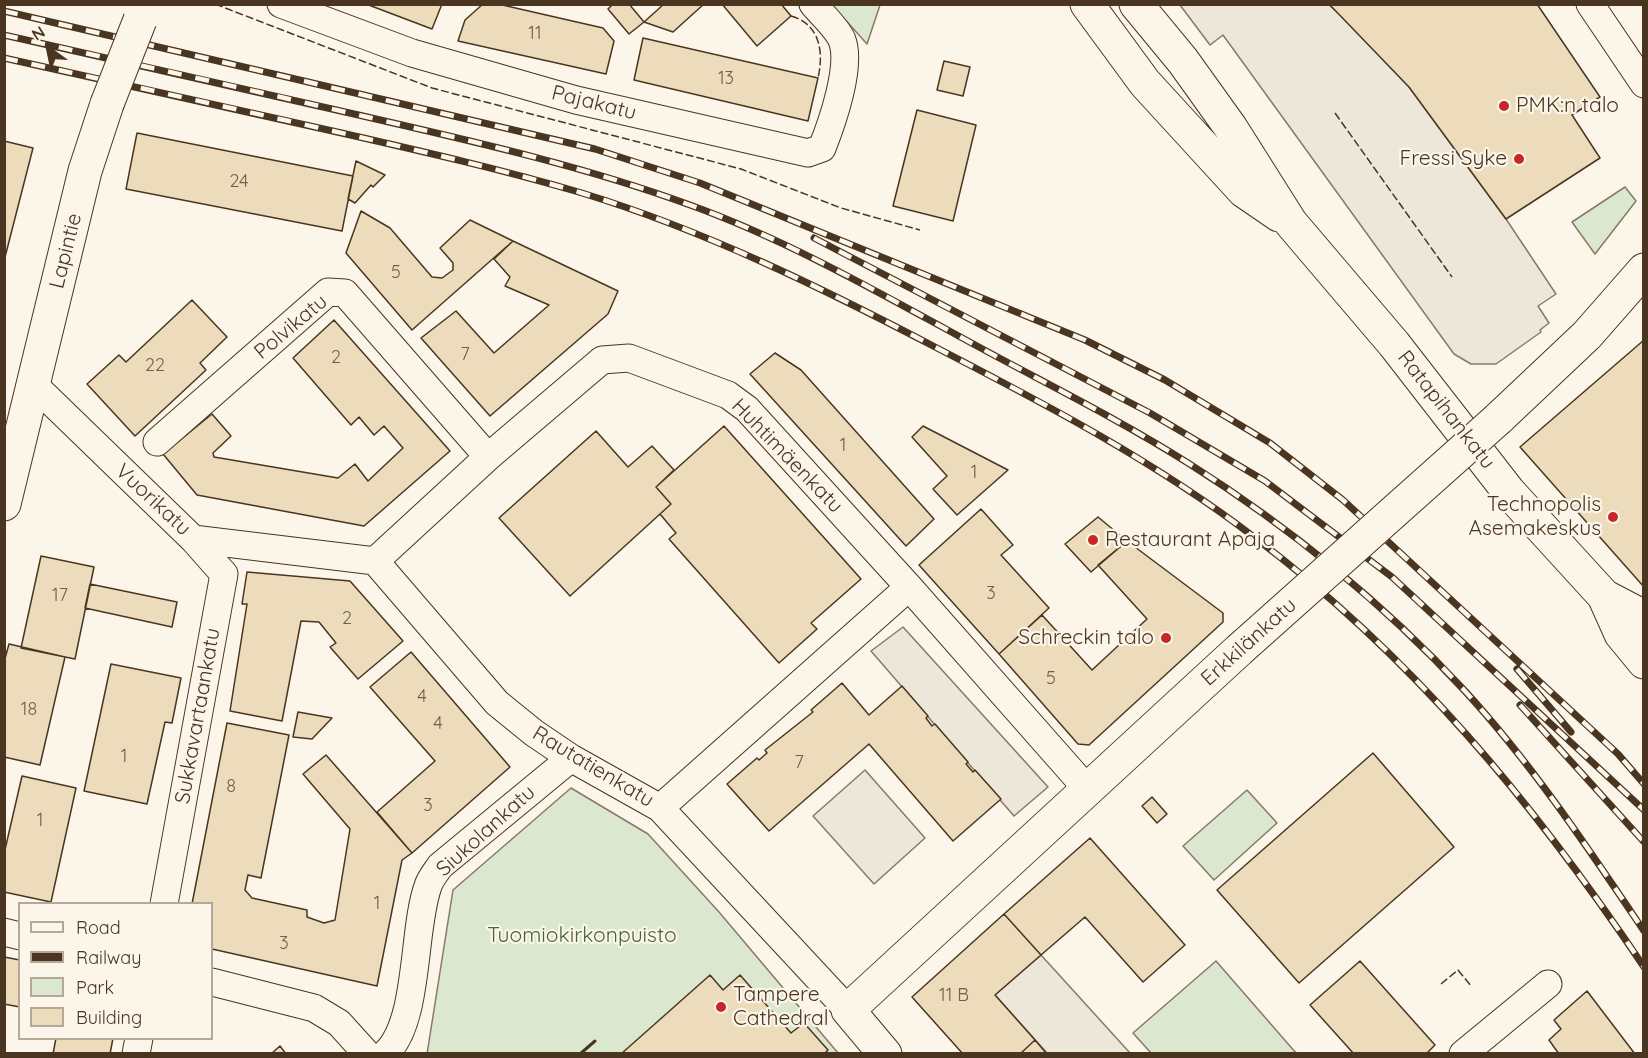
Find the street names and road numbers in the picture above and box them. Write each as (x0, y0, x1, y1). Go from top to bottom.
street label: Pajakatu (549, 80, 639, 126)
street label: Lapintie (44, 211, 88, 291)
street label: Polvikatu (249, 289, 333, 365)
street label: Ratapihankatu (1392, 346, 1500, 474)
street label: Huhtimäenkatu (726, 393, 848, 519)
street label: Vuorikatu (110, 459, 196, 541)
street label: Erkkilänkatu (1196, 593, 1302, 691)
street label: Sukkavartaankatu (170, 626, 226, 806)
street label: Rautatienkatu (528, 721, 658, 813)
street label: Siukolankatu (431, 780, 541, 882)

